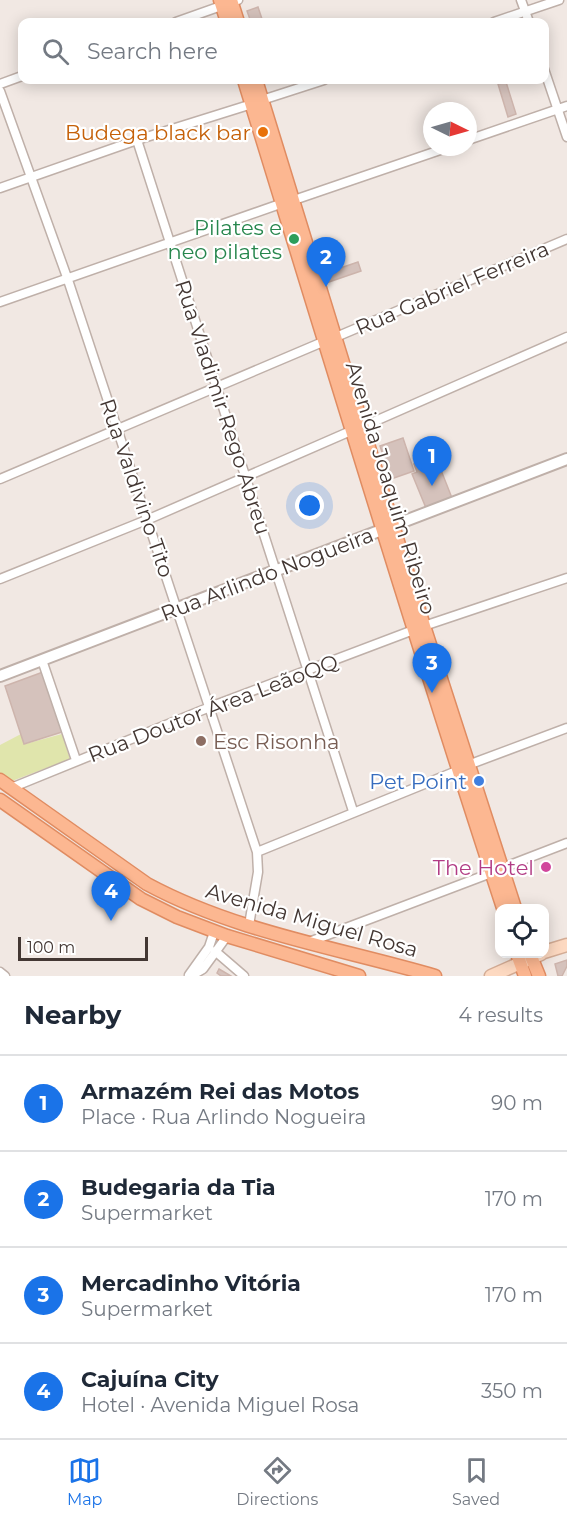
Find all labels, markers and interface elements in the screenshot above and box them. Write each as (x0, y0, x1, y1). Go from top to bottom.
search box (18, 18, 549, 84)
icon: search (39, 35, 72, 68)
text: Search here (87, 38, 218, 65)
north arrow (423, 102, 477, 156)
place label: Budega black bar (65, 120, 251, 145)
marker: Budega black bar (256, 125, 270, 139)
place label: Pilates e neo pilates (167, 215, 282, 264)
marker: Pilates e neo pilates (287, 232, 301, 246)
street label: Rua Gabriel Ferreira (351, 236, 553, 340)
pin: 2 (306, 238, 346, 287)
street label: Rua Vladimir Rego Abreu (170, 276, 276, 538)
street label: Avenida Joaquim Ribeiro (341, 359, 441, 617)
street label: Rua Valdivino Tito (95, 395, 179, 581)
pin: 1 (412, 436, 452, 486)
your location (295, 491, 324, 520)
street label: Rua Arlindo Nogueira (157, 522, 377, 626)
pin: 3 (412, 644, 452, 693)
street label: Rua Doutor Área LeãoQQ (84, 649, 342, 767)
place label: Esc Risonha (213, 729, 340, 754)
marker: Esc Risonha (194, 734, 208, 748)
place label: Pet Point (369, 769, 467, 794)
marker: Pet Point (472, 774, 486, 788)
place label: The Hotel (433, 855, 534, 880)
marker: The Hotel (539, 860, 553, 874)
pin: 4 (92, 872, 130, 921)
street label: Avenida Miguel Rosa (203, 878, 421, 962)
map controls (495, 904, 549, 958)
button: locate (495, 904, 549, 958)
scale bar (18, 934, 148, 962)
text: 100 m (27, 938, 75, 957)
text: Nearby (24, 999, 121, 1031)
text: 4 results (458, 1003, 543, 1027)
text: Armazém Rei das Motos (81, 1078, 359, 1105)
text: 1 (40, 1091, 47, 1115)
text: 90 m (491, 1091, 543, 1115)
text: Place · Rua Arlindo Nogueira (81, 1105, 366, 1129)
text: Budegaria da Tia (81, 1174, 276, 1201)
text: 2 (38, 1187, 49, 1211)
text: 170 m (485, 1187, 543, 1211)
text: Supermarket (81, 1201, 213, 1225)
text: Mercadinho Vitória (81, 1270, 301, 1297)
text: 3 (38, 1283, 49, 1307)
text: 170 m (485, 1283, 543, 1307)
text: Supermarket (81, 1297, 213, 1321)
text: Cajuína City (81, 1366, 219, 1393)
text: 4 (37, 1379, 50, 1403)
text: 350 m (481, 1379, 543, 1403)
text: Hotel · Avenida Miguel Rosa (81, 1393, 359, 1417)
tab: Map (67, 1454, 102, 1509)
tab: Directions (236, 1454, 318, 1509)
tab: Saved (452, 1454, 500, 1509)

